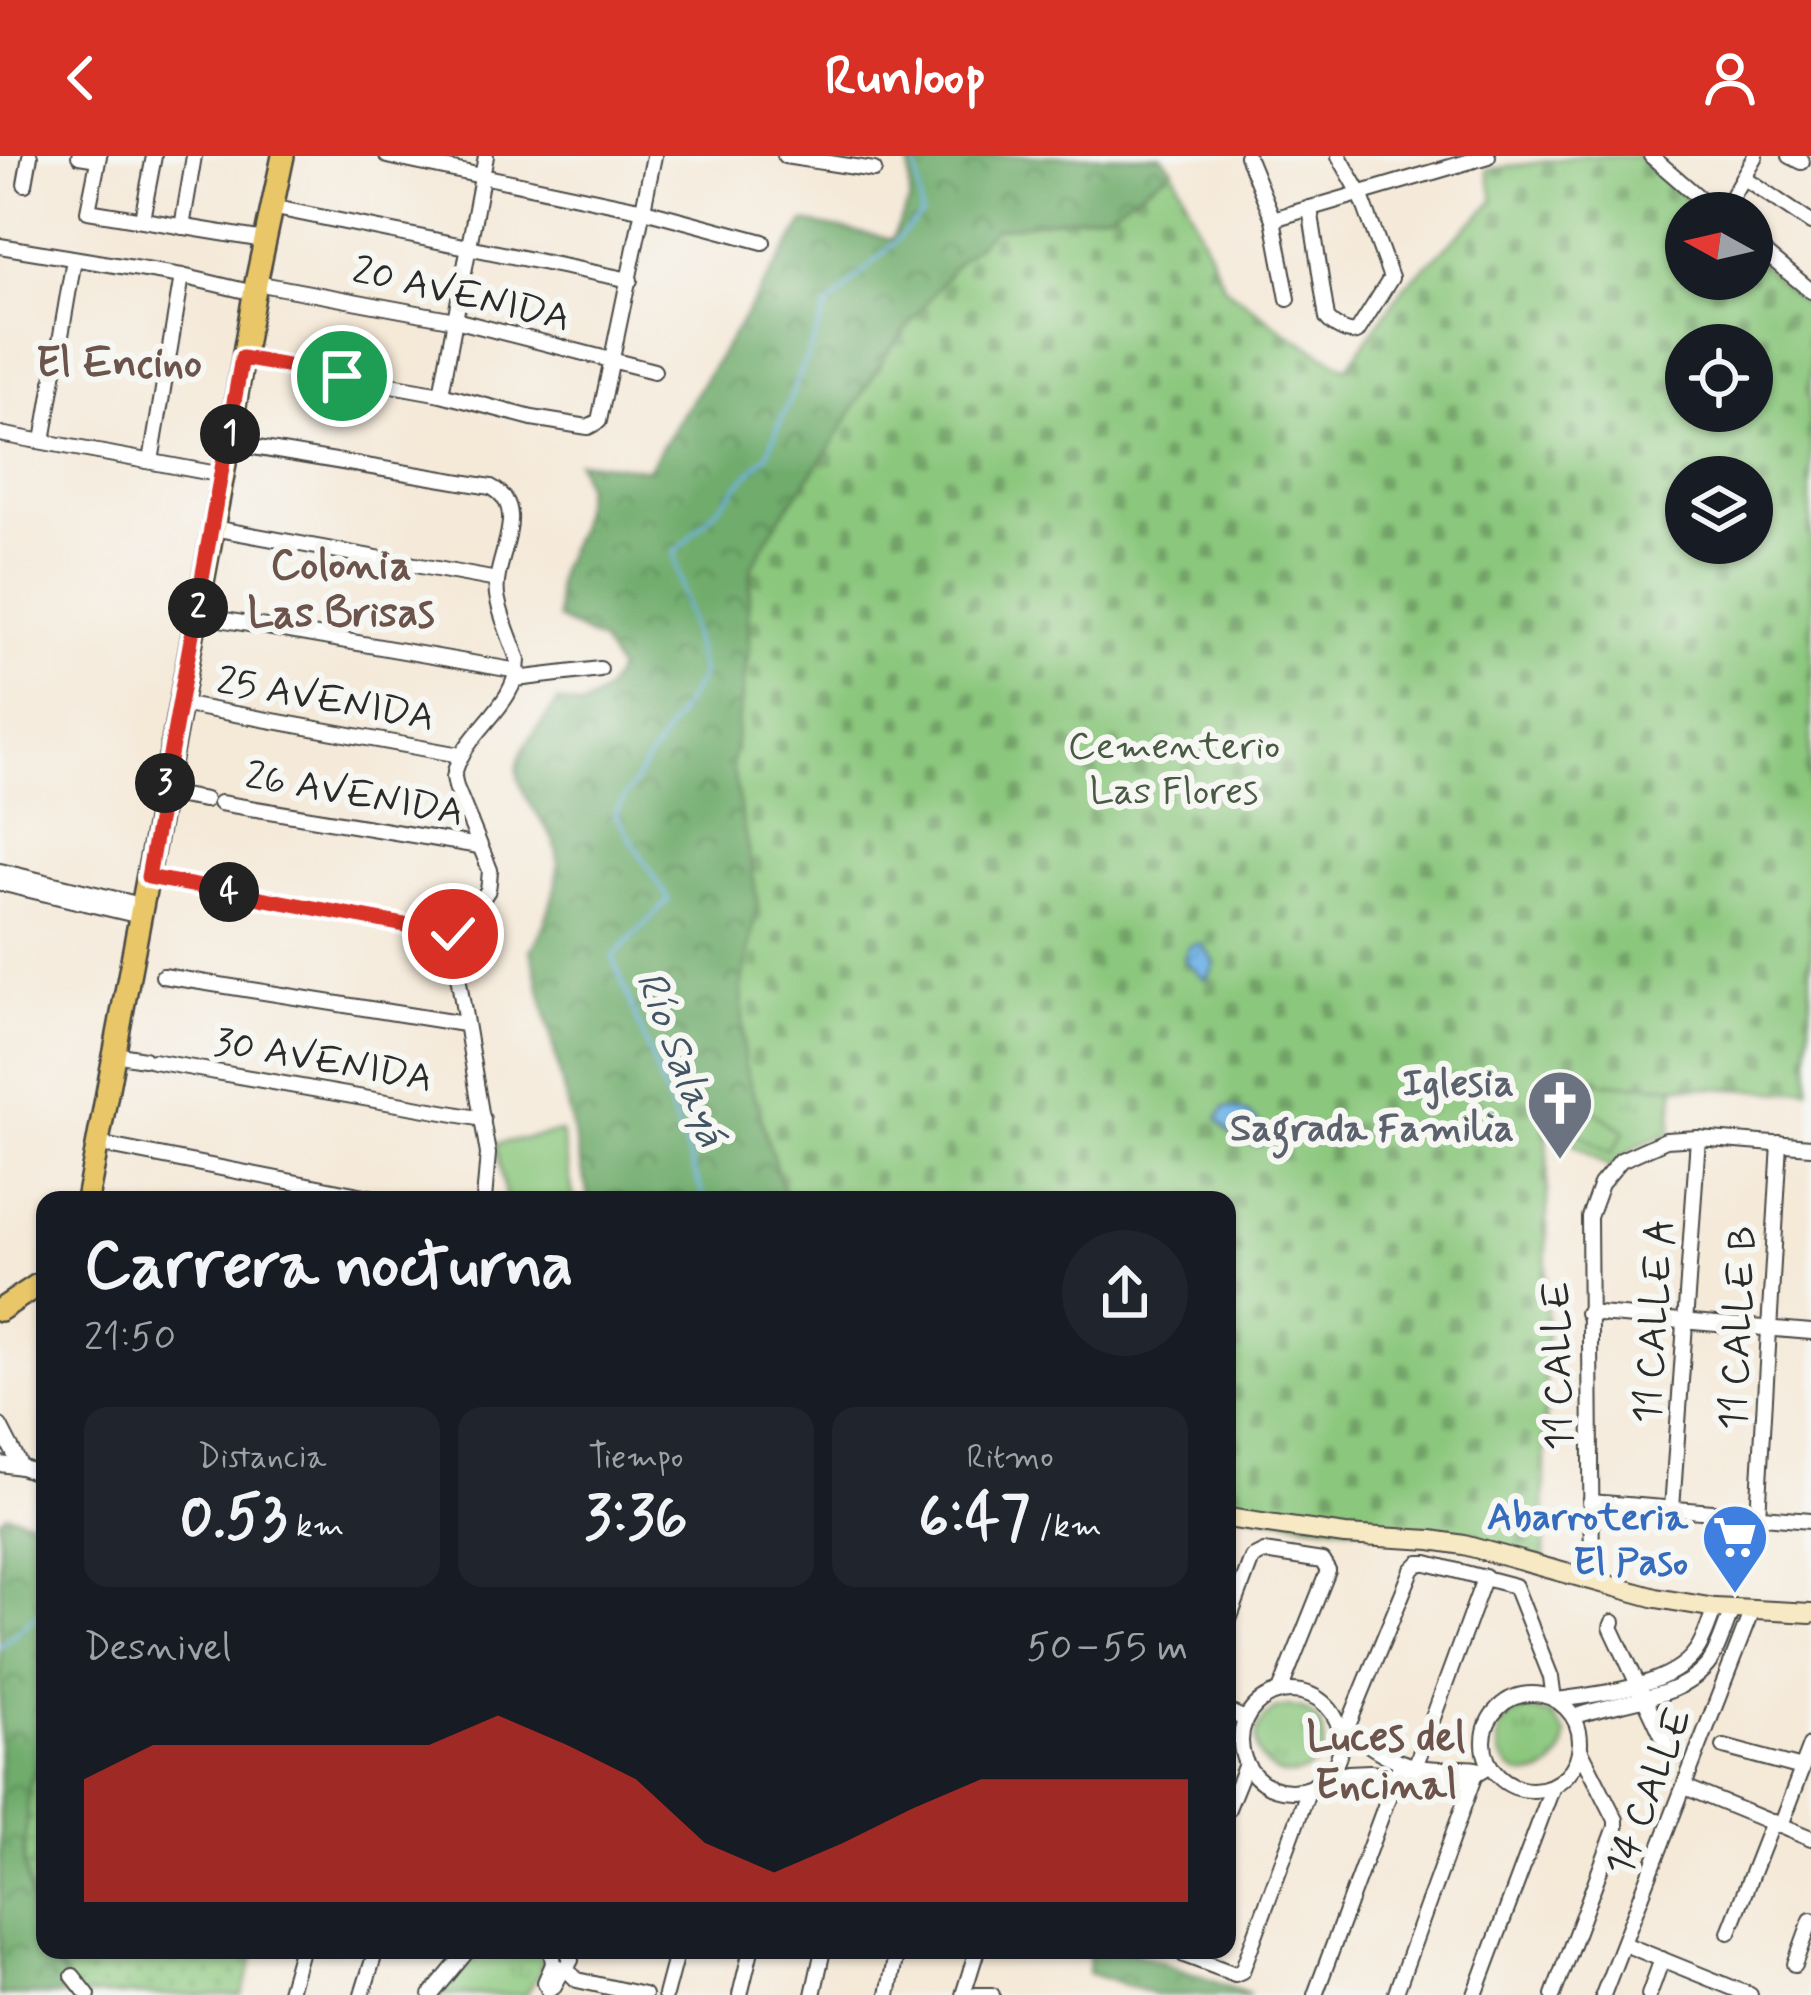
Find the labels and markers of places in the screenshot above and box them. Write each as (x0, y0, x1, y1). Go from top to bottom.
pin (291, 325, 393, 427)
pin: 1 (200, 404, 260, 464)
pin: 2 (168, 578, 228, 638)
pin: 3 (135, 753, 195, 813)
pin: 4 (199, 862, 259, 922)
pin (402, 883, 504, 985)
place label: Iglesia Sagrada Familia (1230, 1059, 1514, 1159)
church icon: Iglesia Sagrada Familia (1525, 1068, 1595, 1162)
place label: Abarroteria El Paso (1487, 1493, 1690, 1589)
supermarket icon: Abarroteria El Paso (1700, 1502, 1770, 1596)

